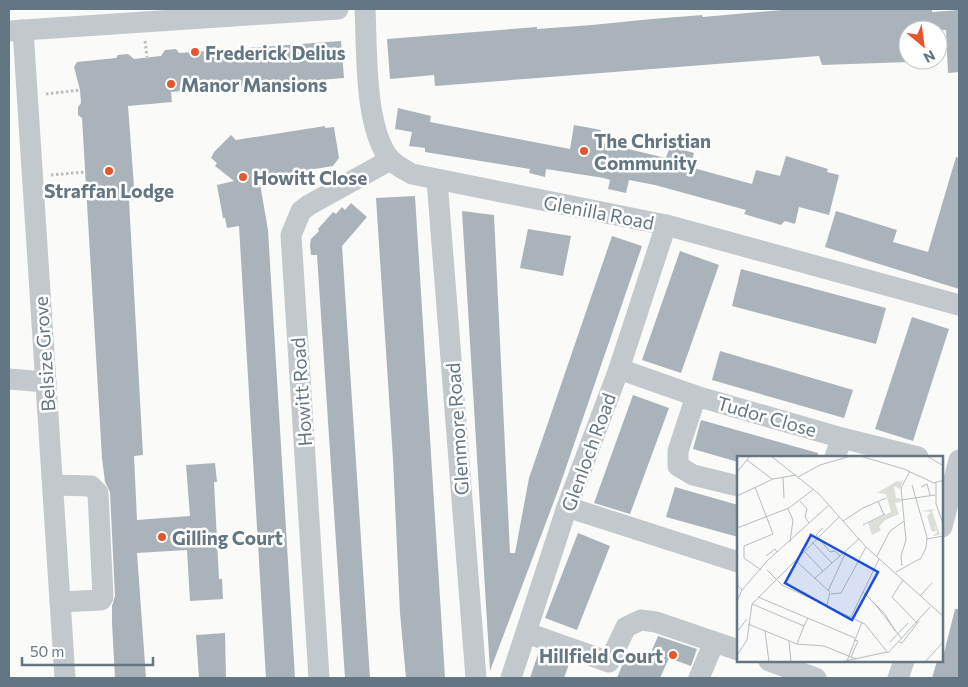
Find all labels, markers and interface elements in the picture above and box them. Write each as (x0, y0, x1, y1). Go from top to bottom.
north arrow (898, 20, 948, 70)
place label: Frederick Delius (205, 41, 346, 64)
marker: Frederick Delius (189, 46, 201, 58)
text: N (921, 47, 938, 67)
place label: Manor Mansions (181, 73, 328, 96)
marker: Manor Mansions (165, 78, 177, 90)
place label: The Christian Community (594, 129, 711, 174)
marker: The Christian Community (578, 145, 590, 157)
marker: Straffan Lodge (103, 165, 115, 177)
place label: Howitt Close (253, 166, 367, 189)
marker: Howitt Close (237, 171, 249, 183)
place label: Straffan Lodge (44, 179, 174, 202)
street label: Glenilla Road (542, 190, 656, 234)
street label: Belsize Grove (29, 296, 59, 412)
street label: Howitt Road (286, 337, 316, 447)
street label: Glenmore Road (441, 362, 473, 496)
street label: Glenloch Road (556, 390, 620, 514)
street label: Tudor Close (715, 391, 819, 441)
inset map (737, 456, 943, 662)
place label: Gilling Court (172, 526, 283, 549)
marker: Gilling Court (156, 531, 168, 543)
scale bar (22, 634, 154, 666)
text: 50 m (30, 642, 64, 660)
place label: Hillfield Court (539, 644, 663, 667)
marker: Hillfield Court (667, 649, 679, 661)

